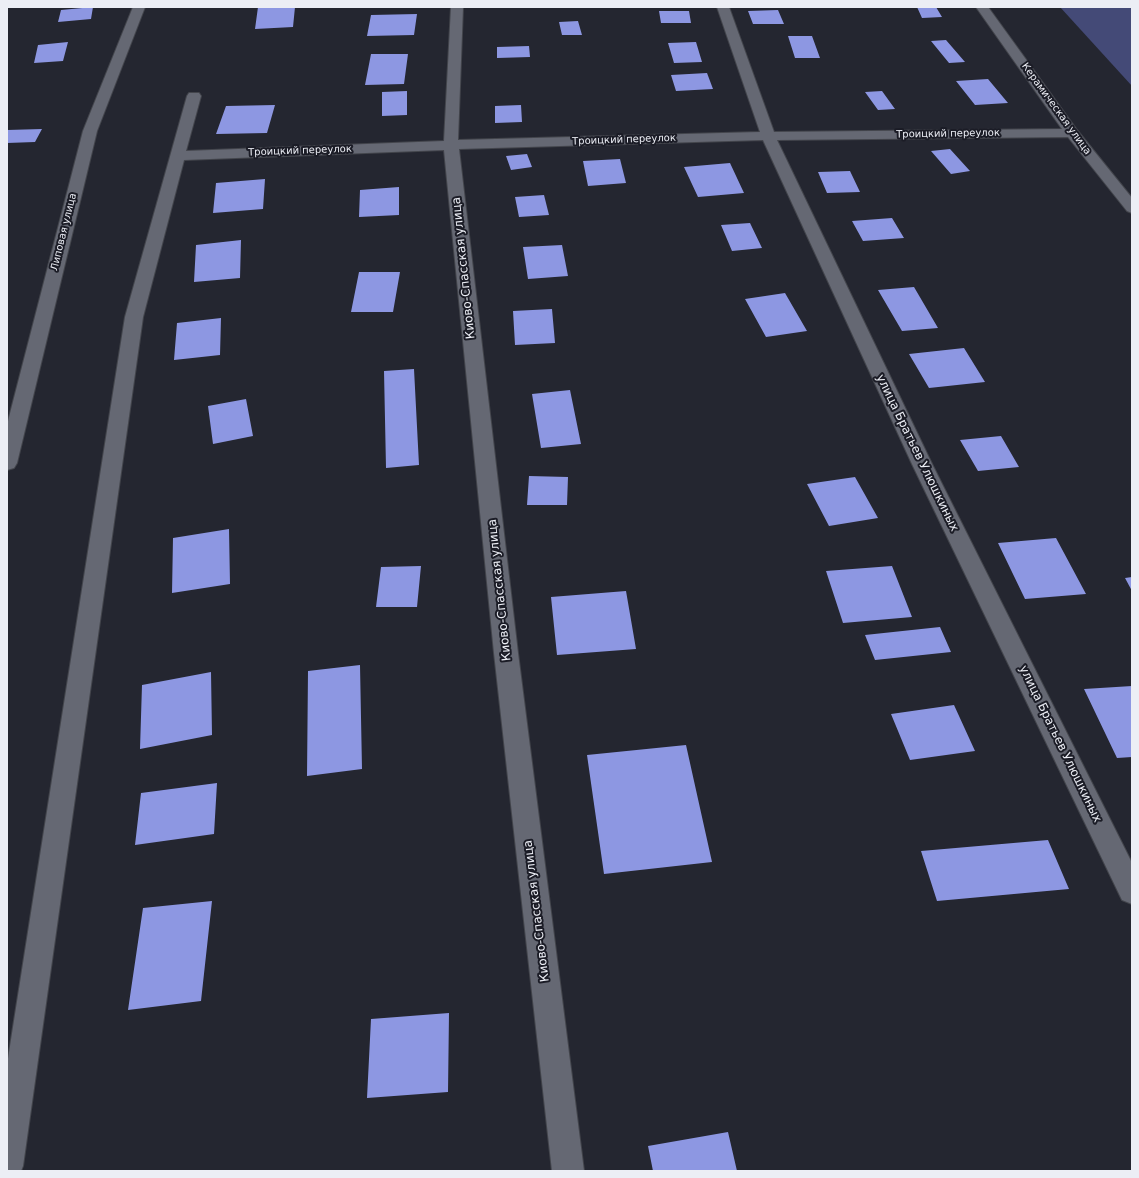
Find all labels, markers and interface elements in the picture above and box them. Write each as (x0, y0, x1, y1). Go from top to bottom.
street label: Керамическая улица (1019, 61, 1093, 157)
street label: Троицкий переулок (896, 127, 1000, 141)
street label: Троицкий переулок (572, 132, 676, 148)
street label: Троицкий переулок (248, 143, 352, 159)
street label: Липовая улица (49, 192, 79, 272)
street label: Киово-Спасская улица (449, 196, 479, 340)
street label: улица Братьев Улюшкиных (873, 372, 961, 534)
street label: Киово-Спасская улица (485, 518, 515, 662)
street label: улица Братьев Улюшкиных (1016, 663, 1104, 825)
street label: Киово-Спасская улица (521, 839, 553, 983)

